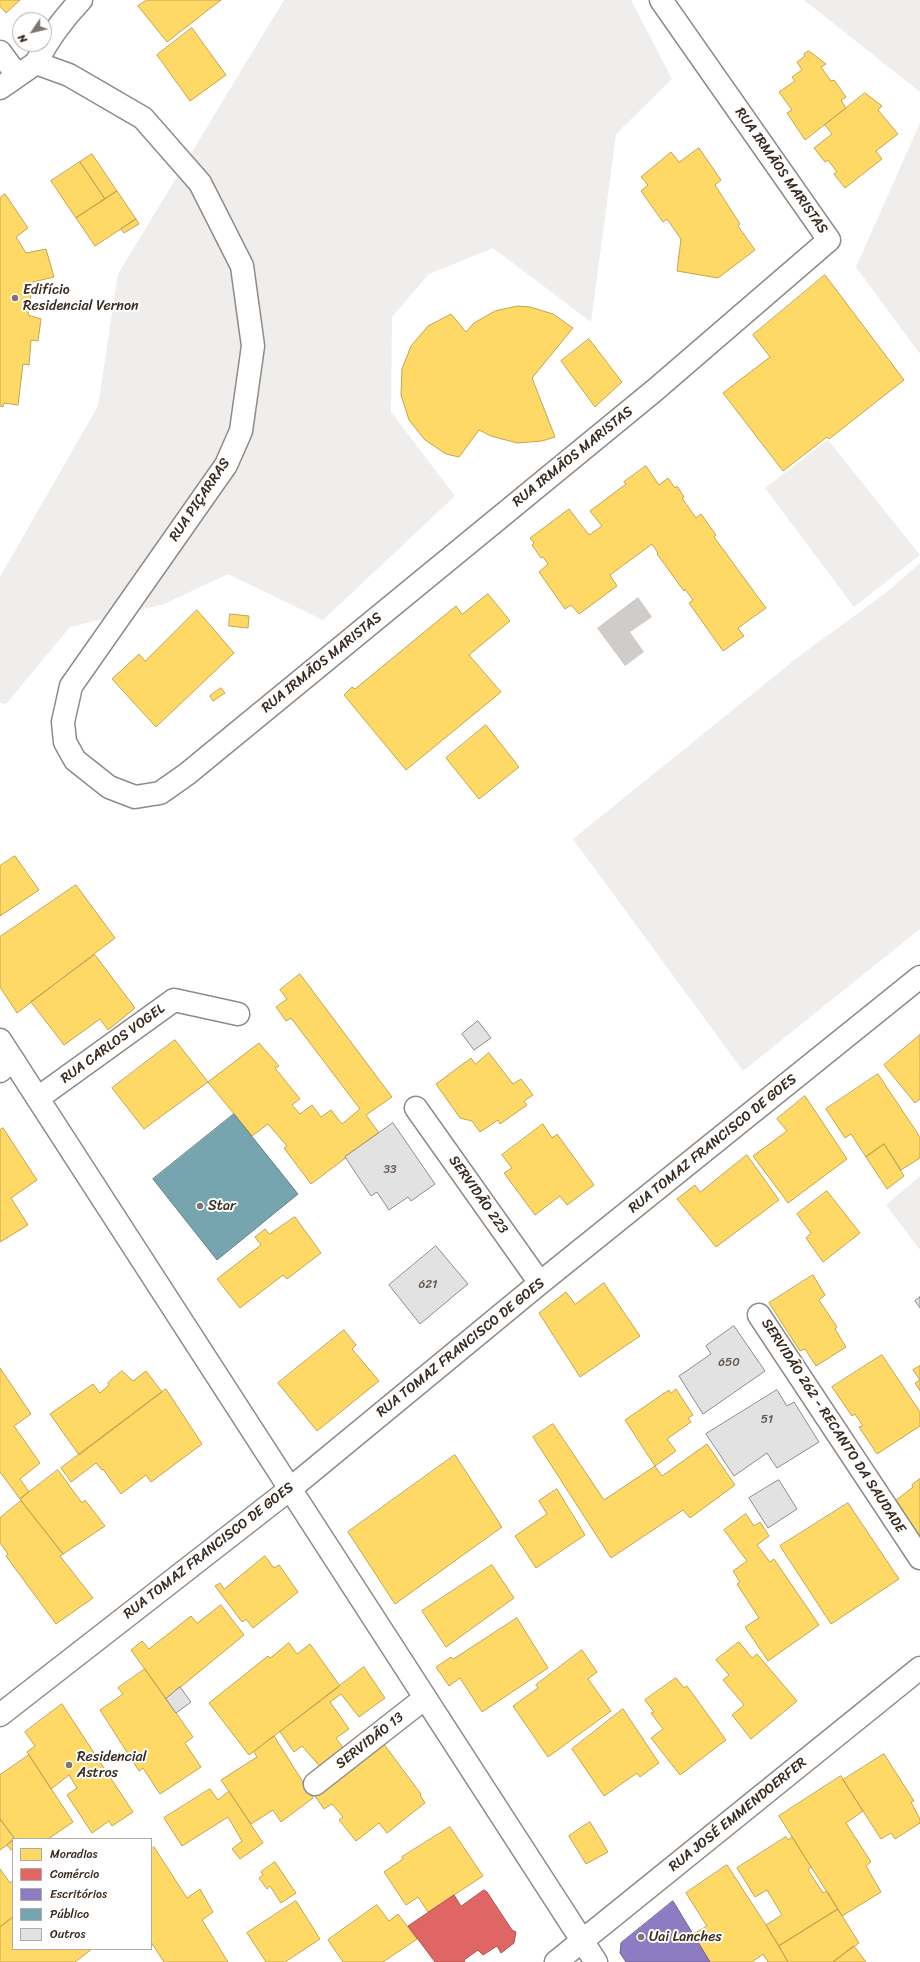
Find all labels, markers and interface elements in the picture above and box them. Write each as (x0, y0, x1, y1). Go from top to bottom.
north arrow (12, 12, 52, 52)
text: N (13, 30, 33, 47)
street label: RUA IRMÃOS MARISTAS (731, 105, 831, 237)
place label: Edifício Residencial Vernon (23, 282, 139, 314)
marker: Edifício Residencial Vernon (10, 293, 20, 303)
street label: RUA IRMÃOS MARISTAS (509, 403, 637, 511)
street label: RUA PIÇARRAS (166, 455, 234, 545)
street label: RUA IRMÃOS MARISTAS (258, 609, 386, 717)
street label: RUA CARLOS VOGEL (58, 1001, 168, 1087)
street label: RUA TOMAZ FRANCISCO DE GOES (625, 1071, 801, 1217)
street label: SERVIDÃO 223 (445, 1153, 511, 1237)
house number: 33 (383, 1163, 397, 1177)
place label: Star (208, 1198, 236, 1214)
marker: Star (195, 1201, 205, 1211)
street label: RUA TOMAZ FRANCISCO DE GOES (373, 1275, 549, 1421)
house number: 621 (419, 1278, 437, 1292)
street label: SERVIDÃO 262 - RECANTO DA SAUDADE (757, 1316, 909, 1536)
house number: 650 (718, 1356, 740, 1370)
house number: 51 (761, 1413, 773, 1427)
street label: RUA TOMAZ FRANCISCO DE GOES (120, 1479, 298, 1623)
street label: SERVIDÃO 13 (333, 1709, 407, 1773)
place label: Residencial Astros (77, 1749, 147, 1782)
street label: RUA JOSÉ EMMENDOERFER (666, 1754, 810, 1876)
marker: Residencial Astros (64, 1760, 74, 1770)
legend (12, 1838, 152, 1950)
text: Moradias (50, 1843, 97, 1865)
text: Comércio (50, 1863, 99, 1885)
text: Escritórios (50, 1883, 107, 1905)
text: Público (50, 1903, 89, 1925)
text: Outros (50, 1923, 85, 1945)
place label: Uai Lanches (649, 1929, 722, 1945)
marker: Uai Lanches (636, 1932, 646, 1942)

